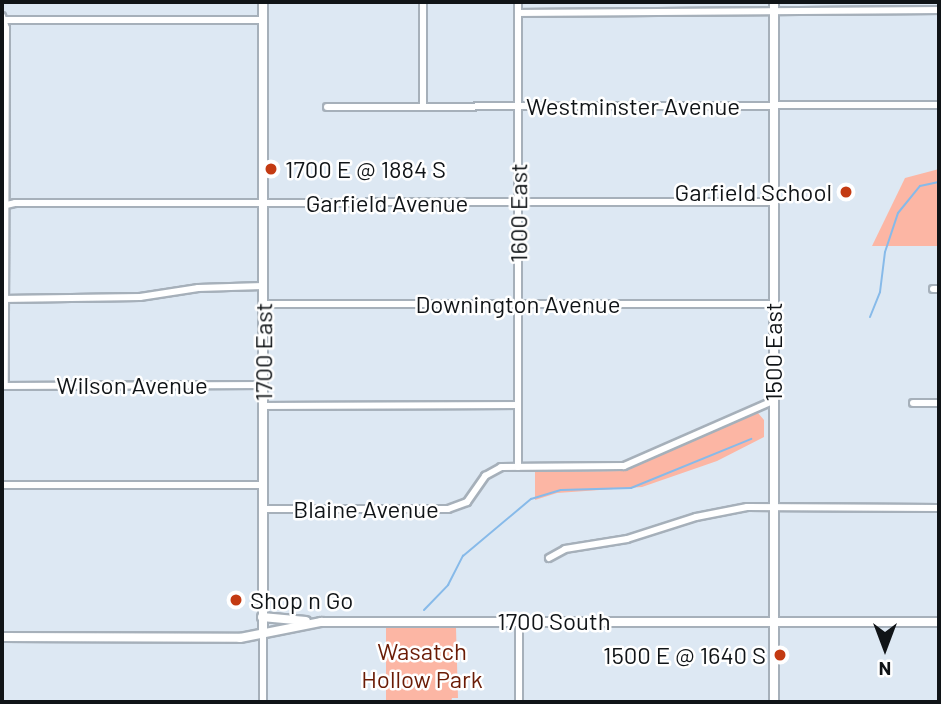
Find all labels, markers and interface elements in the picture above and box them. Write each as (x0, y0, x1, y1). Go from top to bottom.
street label: Westminster Avenue (526, 92, 740, 120)
place label: 1700 E @ 1884 S (285, 155, 446, 183)
marker: 1700 E @ 1884 S (263, 161, 279, 177)
street label: 1600 East (504, 163, 532, 263)
place label: Garfield School (675, 178, 832, 206)
marker: Garfield School (838, 184, 854, 200)
street label: Garfield Avenue (306, 189, 468, 217)
street label: Downington Avenue (415, 290, 621, 318)
street label: 1500 East (759, 302, 787, 402)
street label: 1700 East (249, 303, 277, 401)
street label: Wilson Avenue (56, 371, 208, 399)
street label: Blaine Avenue (293, 495, 439, 523)
place label: Shop n Go (250, 586, 353, 614)
marker: Shop n Go (228, 592, 244, 608)
street label: 1700 South (497, 607, 611, 635)
north arrow (850, 613, 920, 683)
park label: Wasatch Hollow Park (361, 637, 483, 693)
place label: 1500 E @ 1640 S (603, 641, 766, 669)
marker: 1500 E @ 1640 S (772, 647, 788, 663)
text: N (879, 658, 891, 681)

